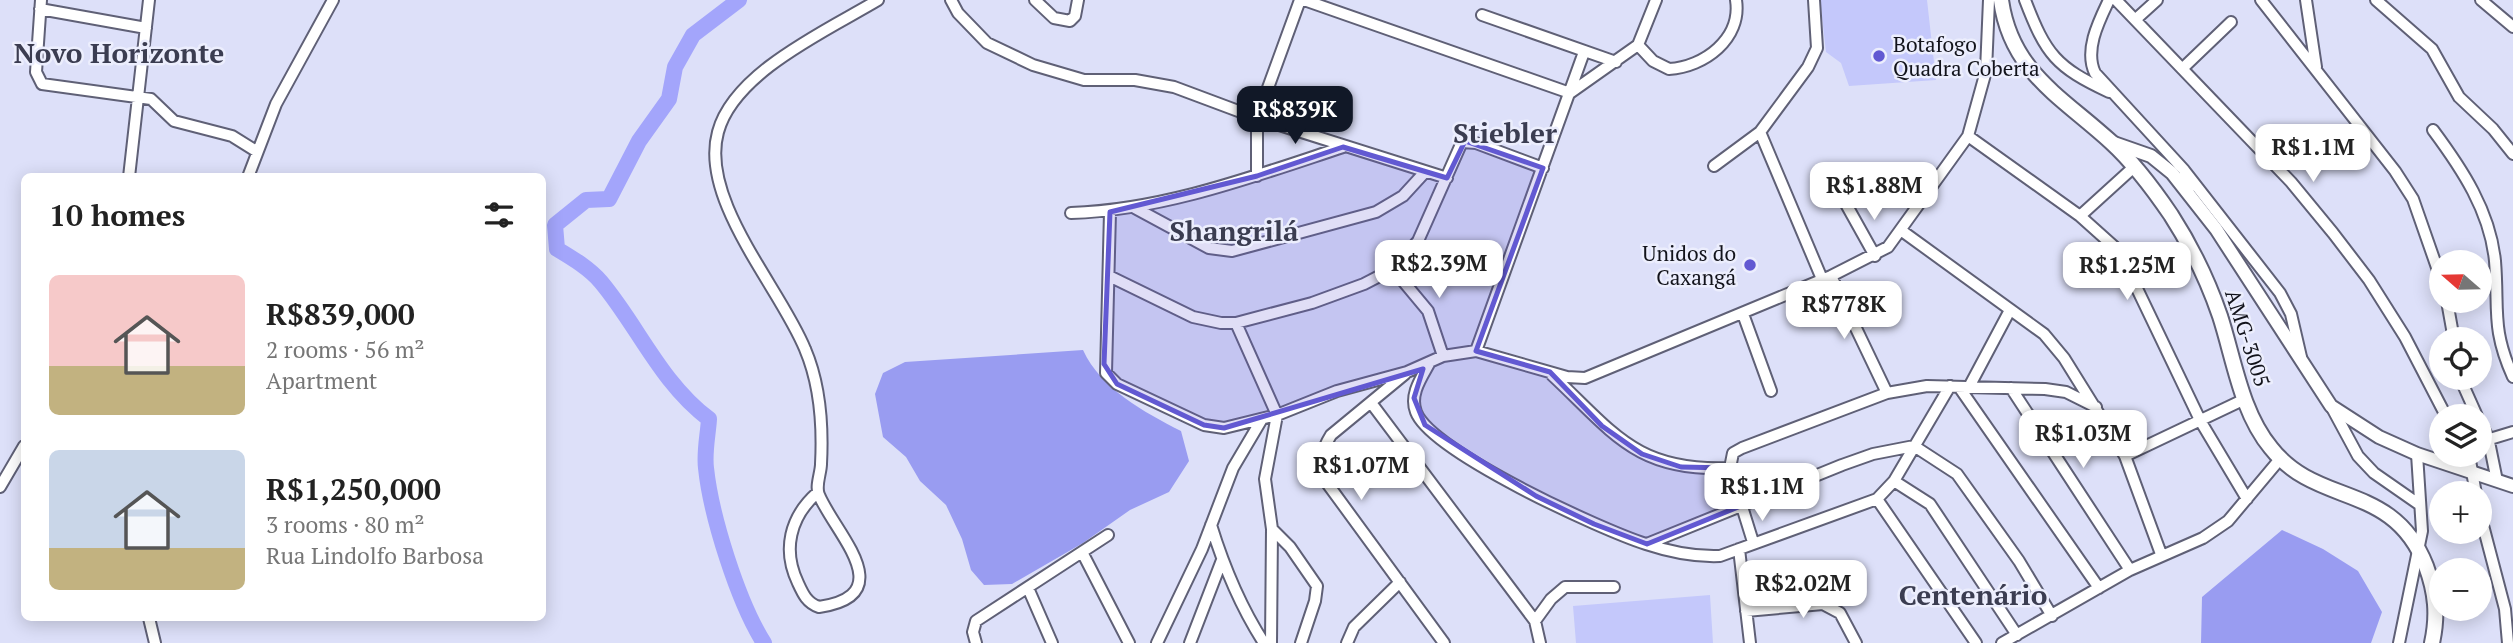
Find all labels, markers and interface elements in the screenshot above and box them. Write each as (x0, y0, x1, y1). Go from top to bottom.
place label: Botafogo Quadra Coberta (1893, 30, 2040, 82)
district label: Novo Horizonte (14, 34, 224, 71)
marker: Botafogo Quadra Coberta (1871, 48, 1887, 64)
pin: R$839K (1238, 86, 1352, 146)
text: R$839K (1253, 93, 1337, 124)
district label: Stiebler (1453, 114, 1557, 151)
pin: R$1.1M (2256, 124, 2370, 184)
text: R$1.1M (2271, 131, 2355, 162)
pin: R$1.88M (1809, 162, 1939, 222)
text: R$1.88M (1826, 169, 1922, 200)
text: 10 homes (49, 195, 185, 235)
icon: filters (480, 196, 518, 234)
district label: Shangrilá (1169, 212, 1299, 249)
place label: Unidos do Caxangá (1642, 239, 1736, 291)
pin: R$2.39M (1374, 240, 1504, 300)
pin: R$1.25M (2062, 243, 2192, 302)
text: R$2.39M (1391, 247, 1487, 278)
text: R$1.25M (2079, 249, 2175, 280)
north arrow (2429, 250, 2492, 313)
map controls (2429, 250, 2492, 621)
marker: Unidos do Caxangá (1742, 257, 1758, 273)
pin: R$778K (1787, 282, 1901, 341)
street label: AMG-3005 (2219, 286, 2277, 390)
text: R$778K (1802, 288, 1886, 319)
text: R$839,000 (266, 294, 415, 334)
icon: home (105, 303, 189, 387)
button: locate (2429, 327, 2492, 390)
text: 2 rooms · 56 m² (266, 334, 425, 365)
text: Apartment (266, 365, 377, 396)
button: layers (2429, 404, 2492, 467)
pin: R$1.03M (2018, 410, 2148, 470)
text: R$1.03M (2035, 417, 2131, 448)
pin: R$1.07M (1296, 442, 1426, 502)
text: R$1.07M (1313, 449, 1409, 480)
pin: R$1.1M (1705, 463, 1819, 523)
text: R$1,250,000 (266, 469, 441, 509)
text: R$1.1M (1720, 470, 1804, 501)
icon: home (105, 478, 189, 562)
button: + (2429, 481, 2492, 544)
text: 3 rooms · 80 m² (266, 509, 425, 540)
text: Rua Lindolfo Barbosa (266, 540, 484, 571)
button: − (2429, 558, 2492, 621)
pin: R$2.02M (1738, 560, 1868, 620)
text: R$2.02M (1755, 567, 1851, 598)
district label: Centenário (1899, 576, 2047, 613)

